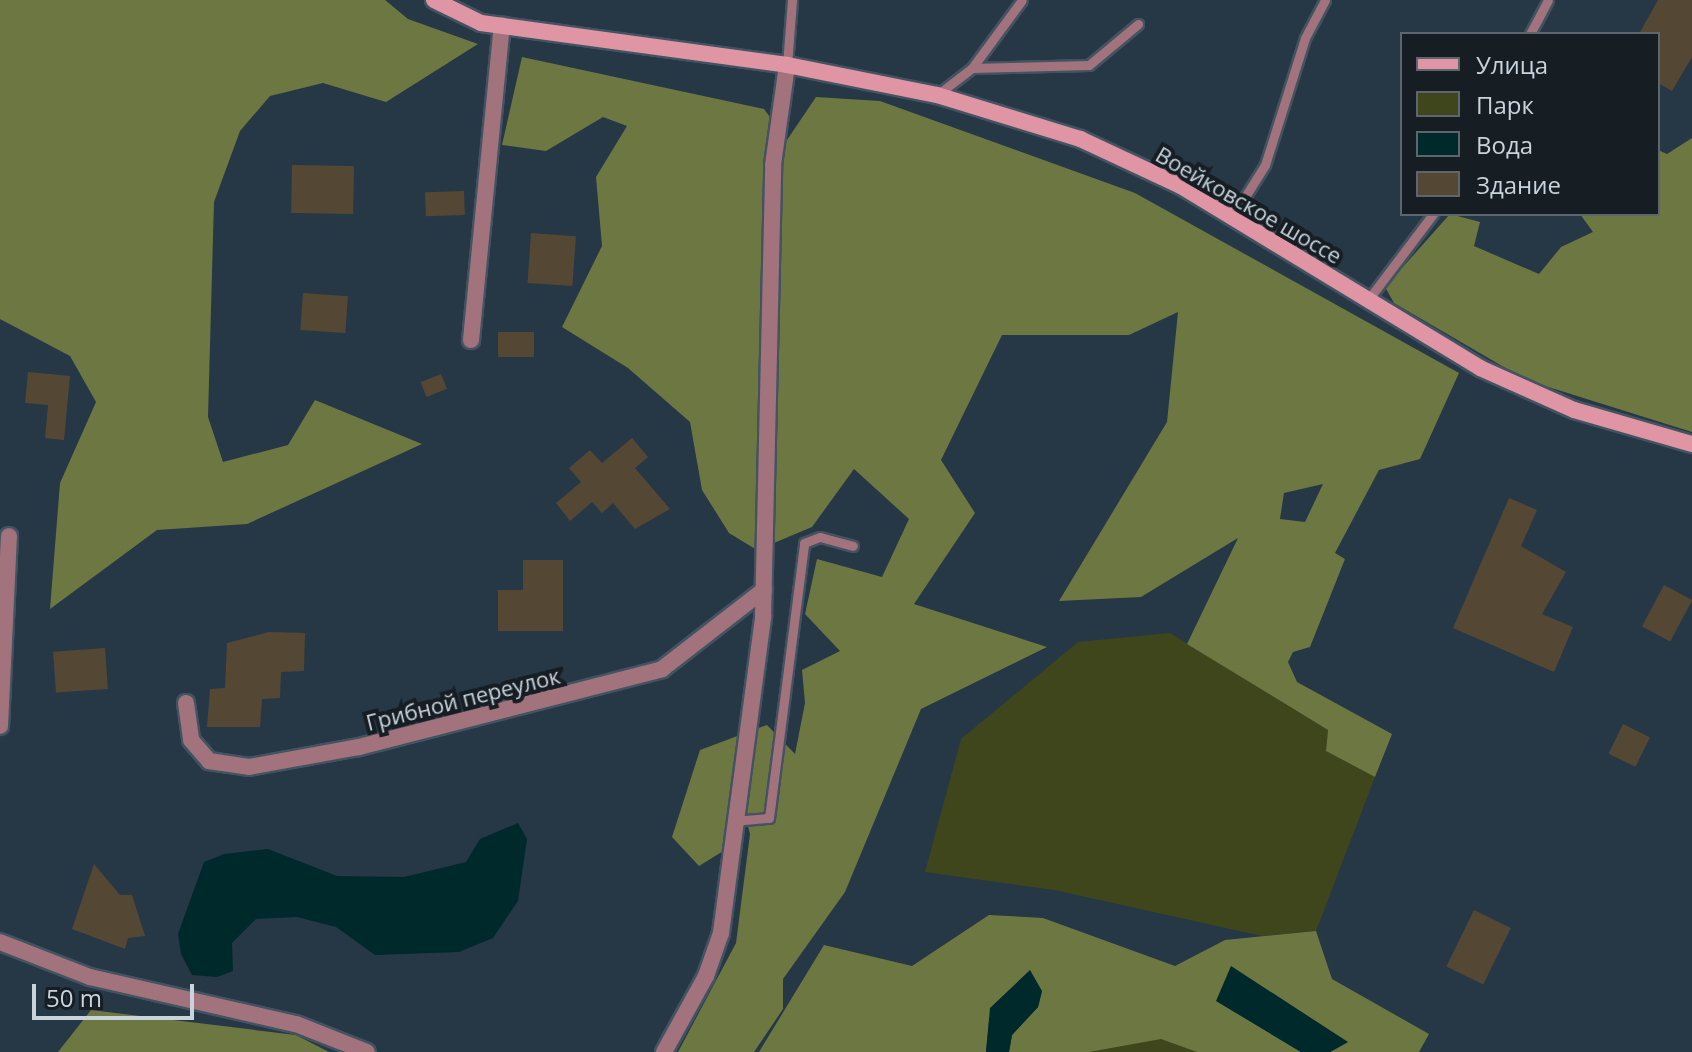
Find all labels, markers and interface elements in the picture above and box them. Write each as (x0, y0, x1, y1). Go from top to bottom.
legend (1400, 32, 1660, 216)
text: Улица (1476, 48, 1548, 81)
text: Парк (1476, 88, 1534, 121)
text: Вода (1476, 128, 1533, 161)
street label: Воейковское шоссе (1151, 141, 1347, 269)
text: Здание (1476, 168, 1561, 201)
street label: Грибной переулок (363, 662, 563, 736)
scale bar (36, 968, 198, 1018)
text: 50 m (46, 981, 102, 1014)

